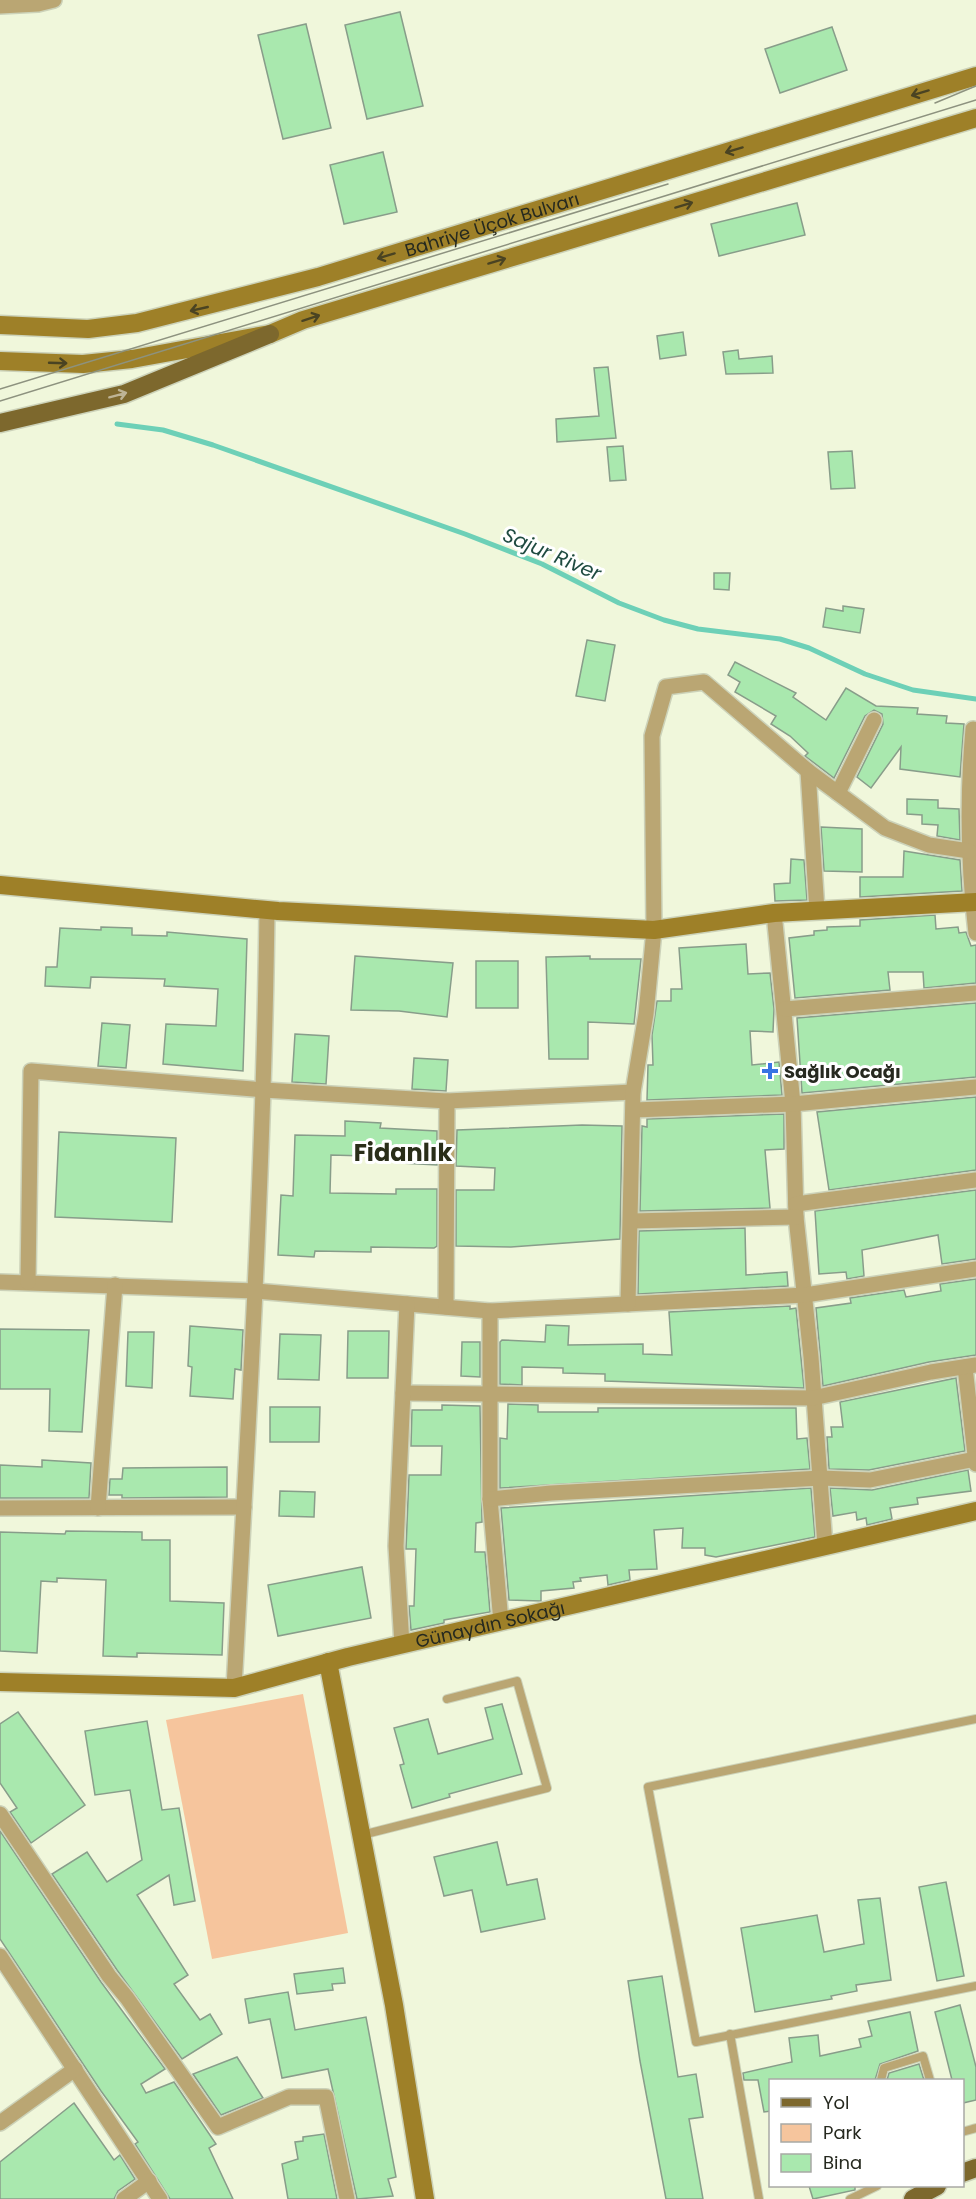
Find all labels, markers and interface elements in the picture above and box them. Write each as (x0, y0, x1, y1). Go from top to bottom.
one-way arrow (911, 88, 930, 99)
one-way arrow (725, 145, 744, 156)
street label: Bahriye Üçok Bulvarı (402, 185, 582, 262)
one-way arrow (674, 199, 693, 210)
one-way arrow (377, 251, 396, 262)
one-way arrow (488, 255, 507, 266)
one-way arrow (189, 303, 208, 315)
one-way arrow (301, 311, 320, 322)
one-way arrow (48, 357, 68, 368)
one-way arrow (108, 389, 127, 400)
water label: Sajur River (498, 521, 606, 588)
place label: Sağlık Ocağı (784, 1059, 901, 1084)
marker: Sağlık Ocağı (761, 1062, 779, 1080)
district label: Fidanlık (354, 1136, 452, 1169)
street label: Günaydın Sokağı (413, 1595, 567, 1653)
legend (769, 2079, 964, 2187)
text: Yol (823, 2090, 849, 2115)
text: Park (823, 2120, 862, 2145)
text: Bina (823, 2150, 862, 2175)

